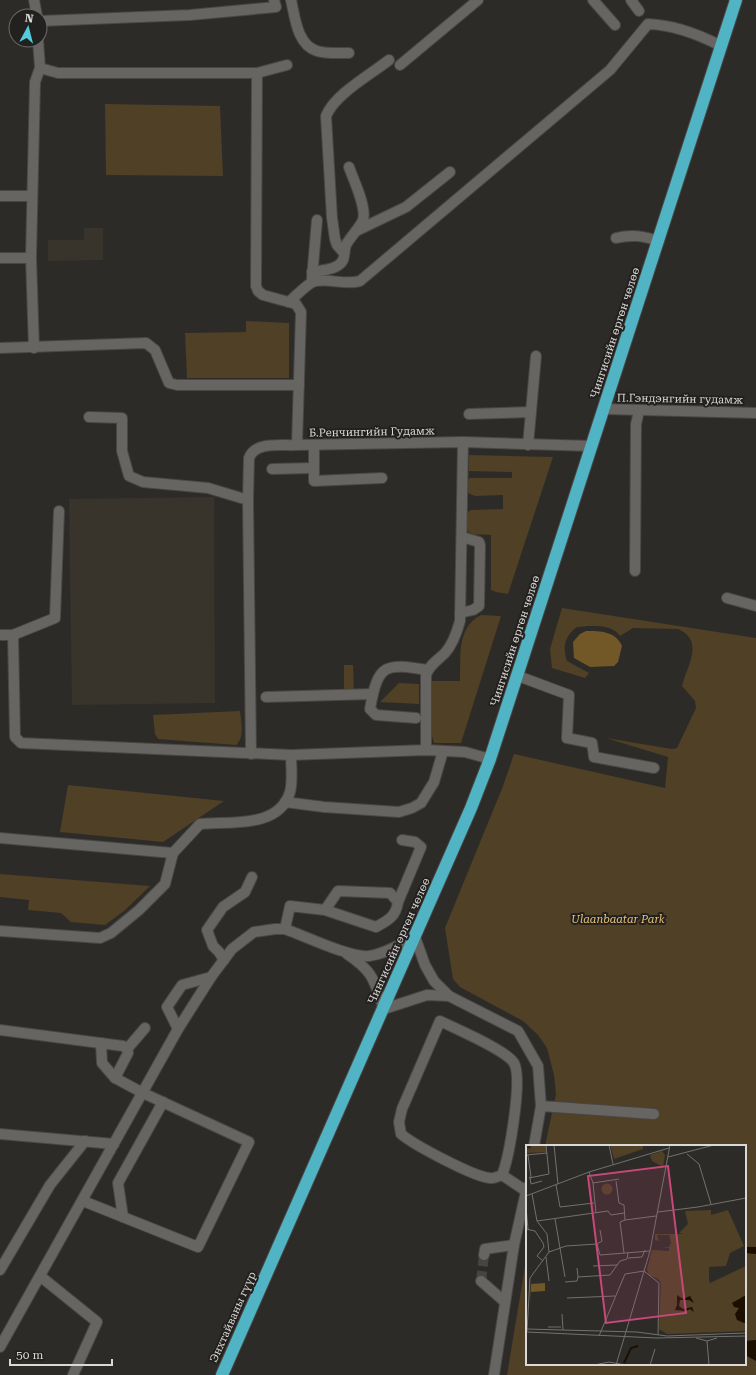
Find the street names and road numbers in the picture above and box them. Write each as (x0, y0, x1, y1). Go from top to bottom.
street label: Чингисийн өргөн чөлөө (588, 266, 642, 400)
street label: П.Гэндэнгийн гудамж (617, 391, 743, 407)
street label: Б.Ренчингийн Гудамж (309, 424, 435, 440)
street label: Чингисийн өргөн чөлөө (488, 574, 542, 708)
street label: Чингисийн өргөн чөлөө (365, 875, 433, 1006)
street label: Энхтайваны гүүр (207, 1270, 259, 1364)

